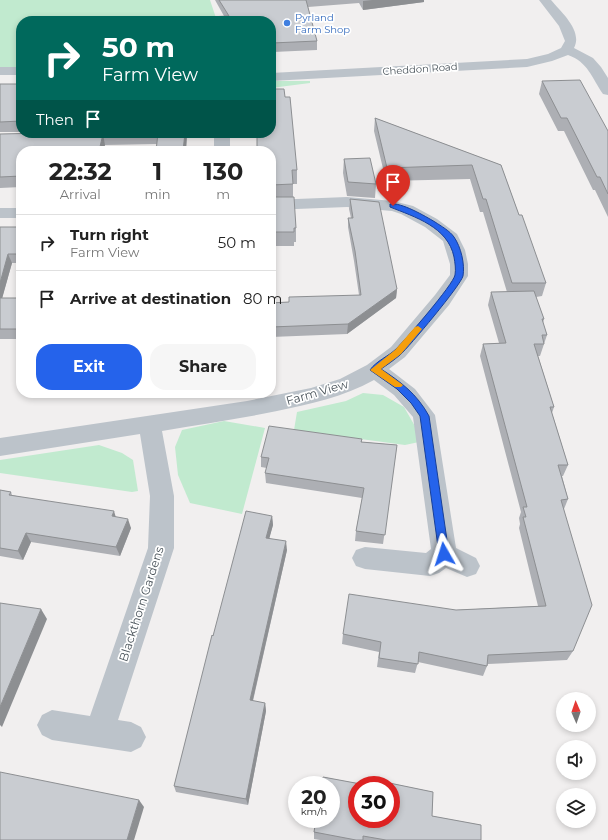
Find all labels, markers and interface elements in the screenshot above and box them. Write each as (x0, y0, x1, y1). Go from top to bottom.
place label: Pyrland Farm Shop (295, 11, 350, 36)
marker: Pyrland Farm Shop (282, 18, 292, 28)
text: 50 m (102, 30, 175, 64)
icon: right (36, 32, 88, 84)
street label: Cheddon Road (382, 60, 458, 78)
text: Farm View (102, 64, 198, 86)
icon: arrive (82, 108, 104, 130)
text: Then (36, 110, 74, 129)
text: 22:32 (49, 157, 112, 186)
text: 1 (153, 157, 162, 186)
text: 130 (203, 157, 243, 186)
pin (376, 165, 410, 206)
icon: arrive (382, 171, 404, 193)
text: Arrival (60, 186, 101, 202)
text: min (144, 186, 171, 202)
text: m (216, 186, 230, 202)
text: Turn right (70, 225, 149, 244)
icon: right (36, 232, 58, 254)
text: 50 m (218, 233, 256, 252)
text: Farm View (70, 244, 139, 260)
icon: arrive (36, 288, 58, 310)
text: Arrive at destination (70, 289, 231, 308)
text: 80 m (243, 289, 282, 308)
button: Exit (36, 344, 142, 390)
button: Share (150, 344, 256, 390)
street label: Farm View (284, 376, 350, 408)
position arrow (423, 533, 465, 575)
street label: Blackthorn Gardens (115, 544, 167, 663)
north arrow (556, 692, 596, 732)
map controls (556, 692, 596, 828)
button: sound (556, 740, 596, 780)
speed limit sign: 30 (348, 776, 400, 828)
text: 20 (301, 785, 327, 809)
button: layers (556, 788, 596, 828)
text: km/h (301, 805, 327, 818)

